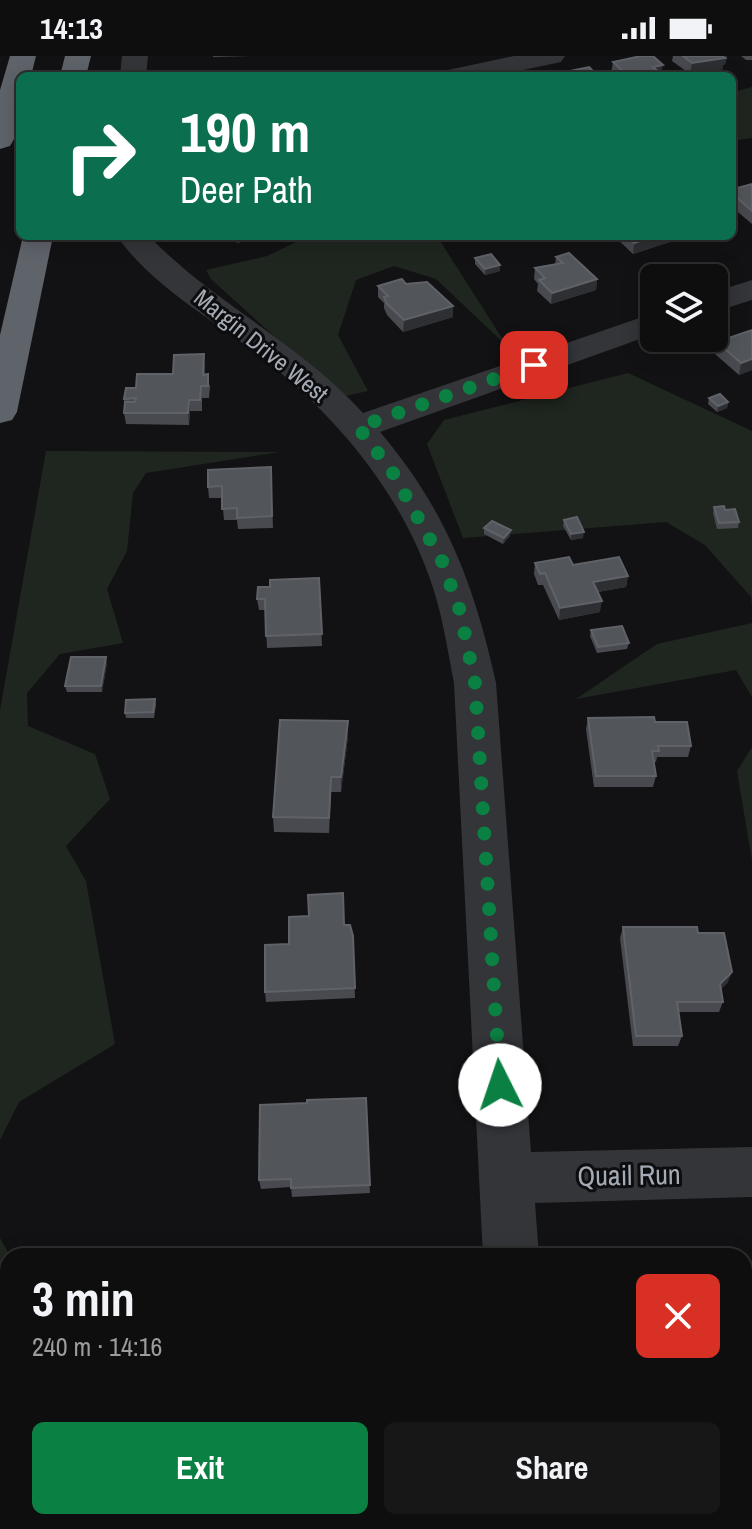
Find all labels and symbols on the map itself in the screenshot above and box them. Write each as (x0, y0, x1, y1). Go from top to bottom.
street label: Margin Drive West (188, 281, 336, 409)
pin (500, 331, 568, 399)
position arrow (458, 1043, 542, 1127)
street label: Quail Run (577, 1155, 681, 1195)

